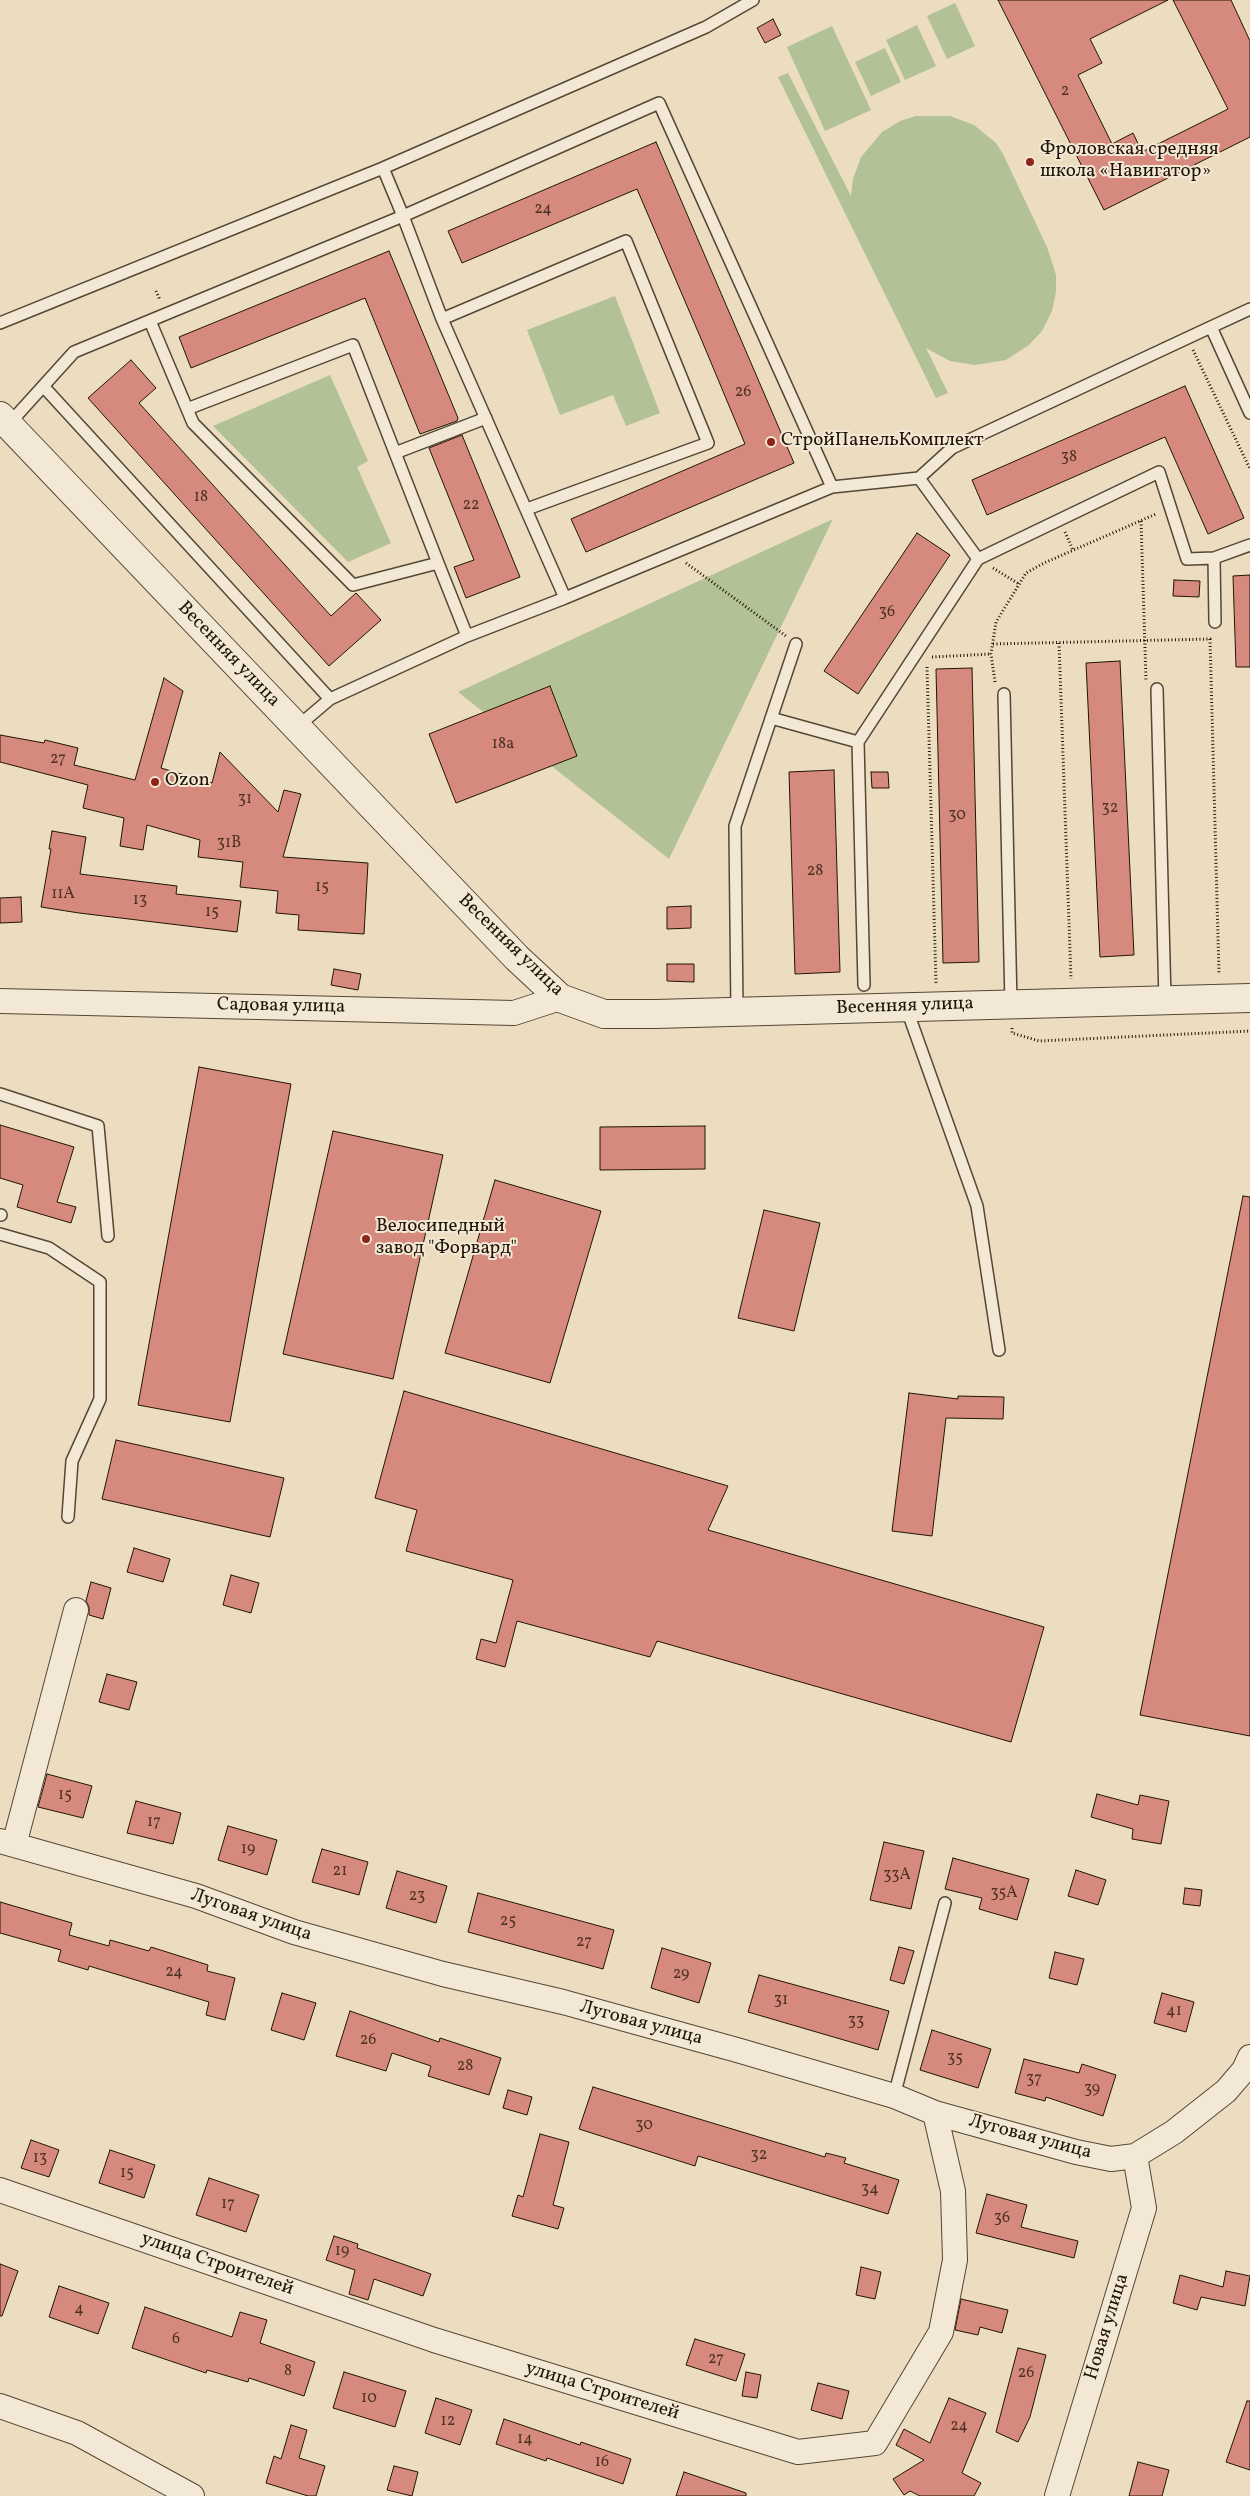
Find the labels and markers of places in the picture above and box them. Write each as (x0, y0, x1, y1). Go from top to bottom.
place label: Фроловская средняя школа «Навигатор» (1040, 140, 1219, 184)
marker: Фроловская средняя школа «Навигатор» (1024, 156, 1036, 168)
place label: СтройПанельКомплект (781, 431, 984, 453)
marker: СтройПанельКомплект (765, 436, 777, 448)
place label: Ozon (165, 771, 210, 793)
marker: Ozon (149, 776, 161, 788)
place label: Велосипедный завод "Форвард" (376, 1217, 517, 1261)
marker: Велосипедный завод "Форвард" (360, 1233, 372, 1245)

